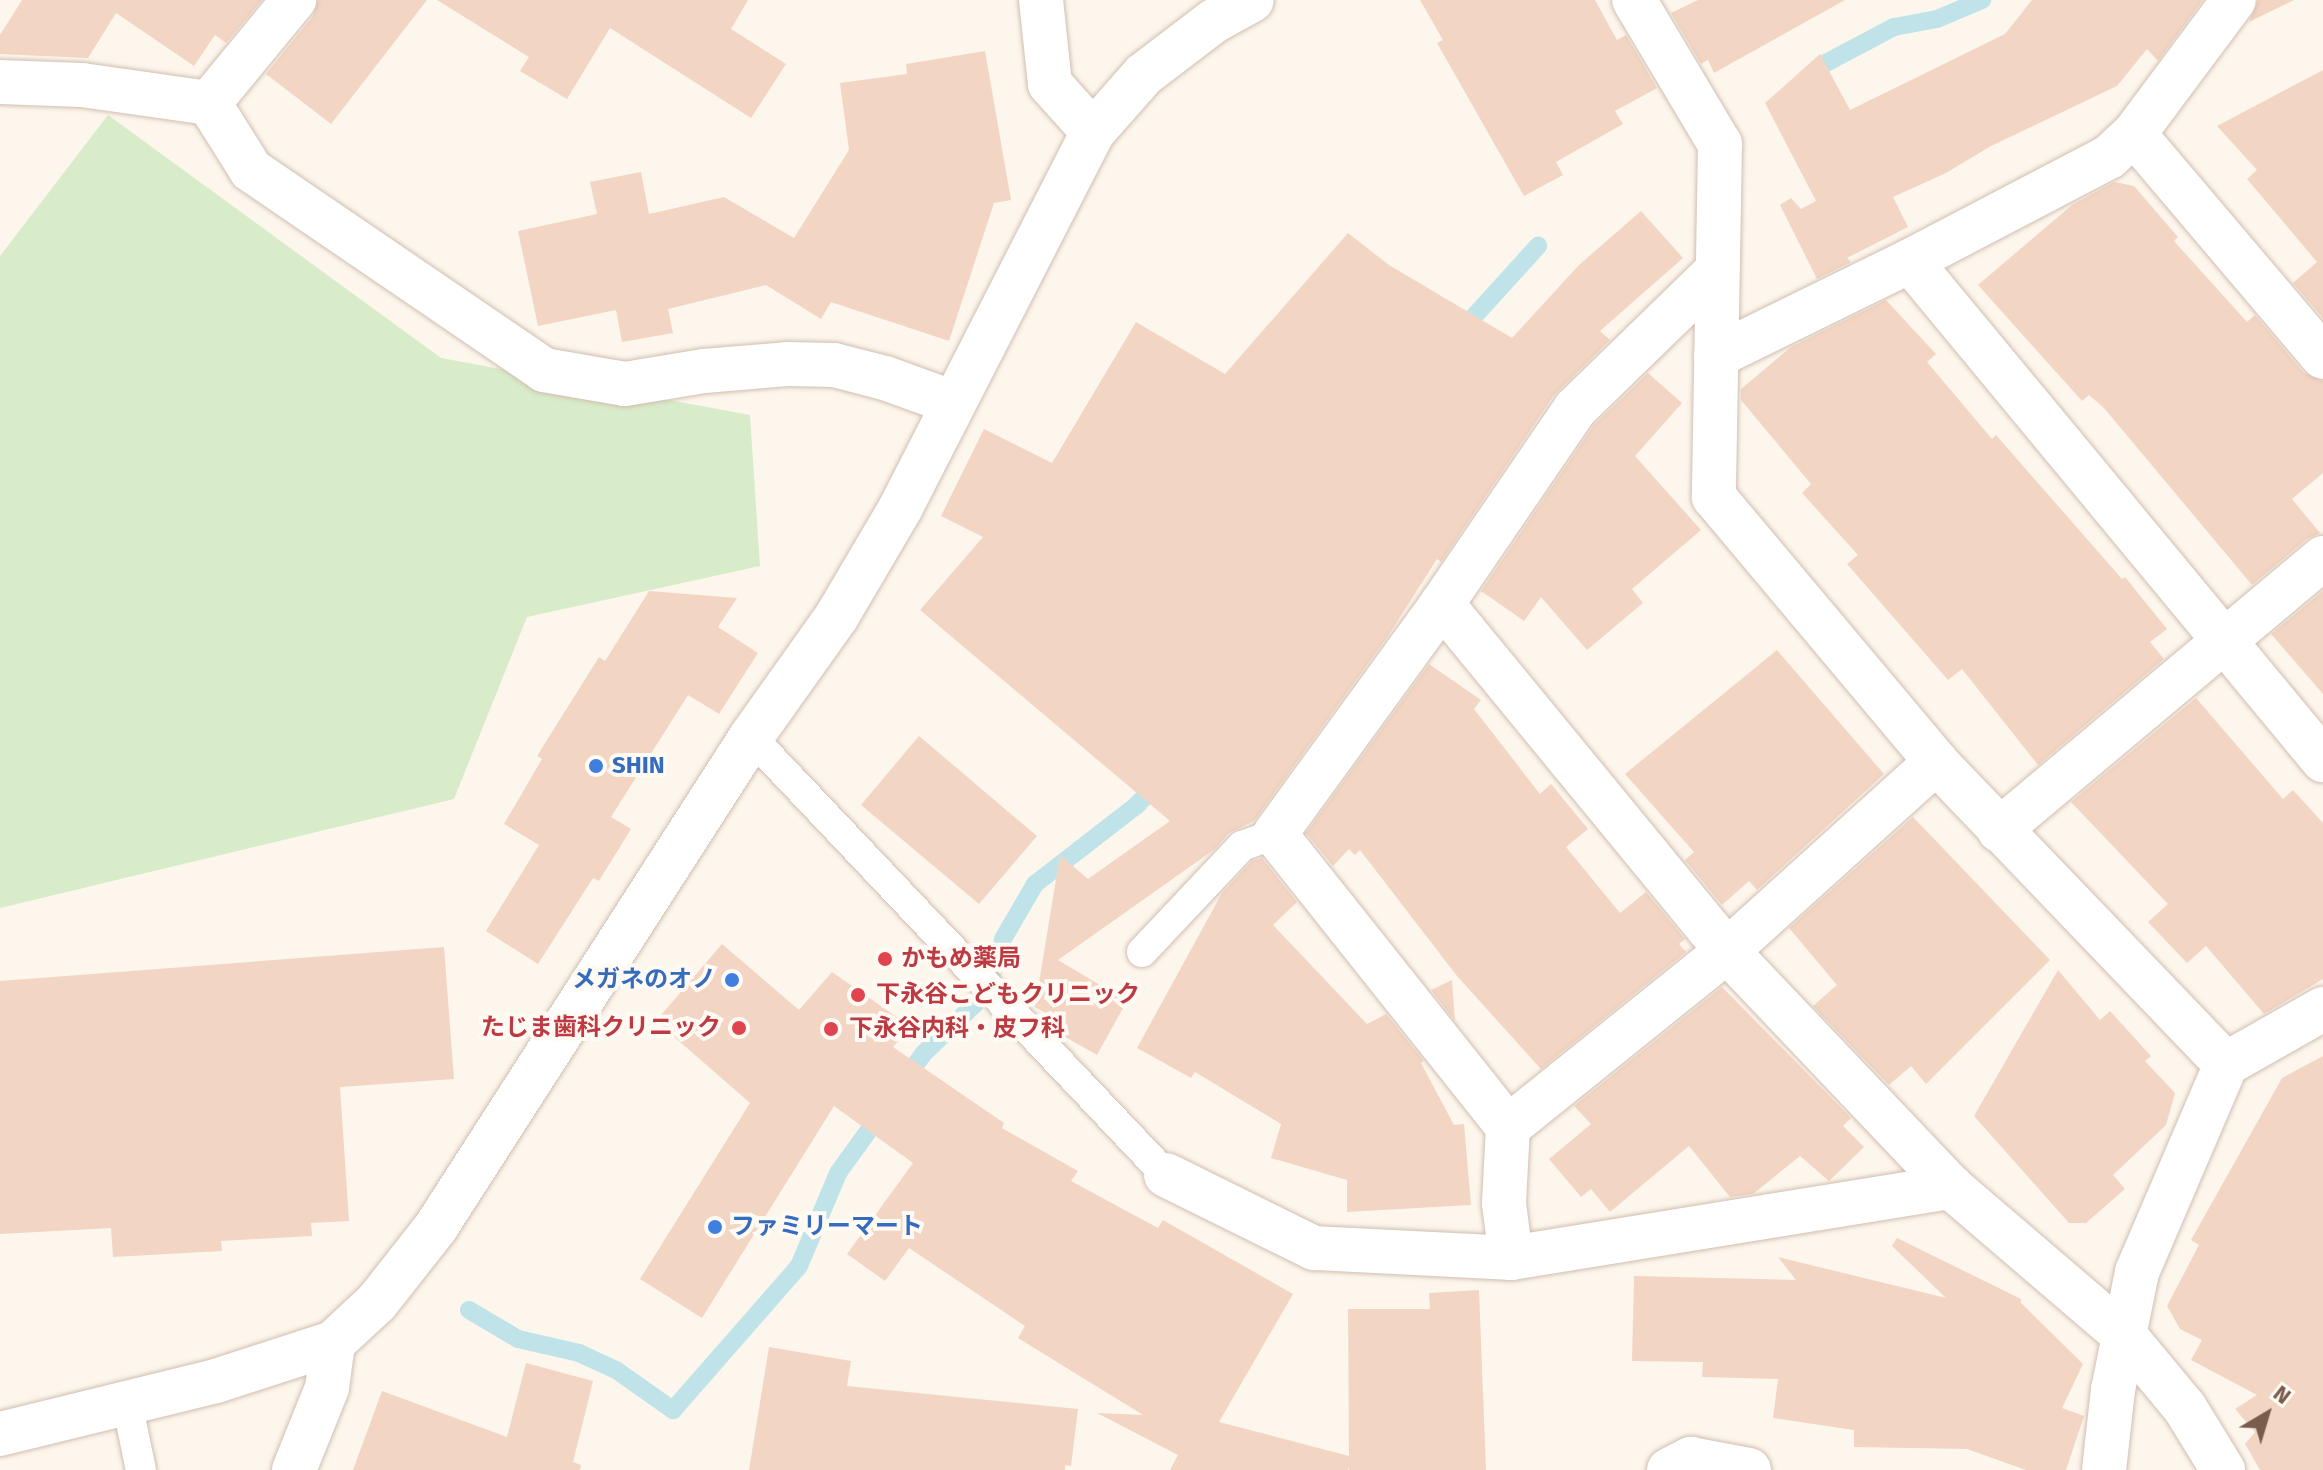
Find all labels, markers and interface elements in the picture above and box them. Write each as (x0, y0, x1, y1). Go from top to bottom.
place label: SHIN (612, 752, 665, 780)
marker: SHIN (587, 757, 605, 775)
place label: かもめ薬局 (901, 945, 1021, 973)
marker: かもめ薬局 (876, 950, 894, 968)
place label: メガネのオノ (572, 966, 716, 994)
marker: メガネのオノ (723, 971, 741, 989)
place label: 下永谷こどもクリニック (876, 981, 1140, 1009)
marker: 下永谷こどもクリニック (847, 984, 869, 1006)
place label: たじま歯科クリニック (481, 1014, 721, 1042)
place label: 下永谷内科・皮フ科 (849, 1015, 1065, 1043)
marker: たじま歯科クリニック (728, 1017, 750, 1039)
marker: 下永谷内科・皮フ科 (820, 1018, 842, 1040)
place label: ファミリーマート (731, 1213, 923, 1241)
marker: ファミリーマート (706, 1218, 724, 1236)
north arrow (2227, 1374, 2307, 1454)
text: N (2268, 1380, 2296, 1410)

